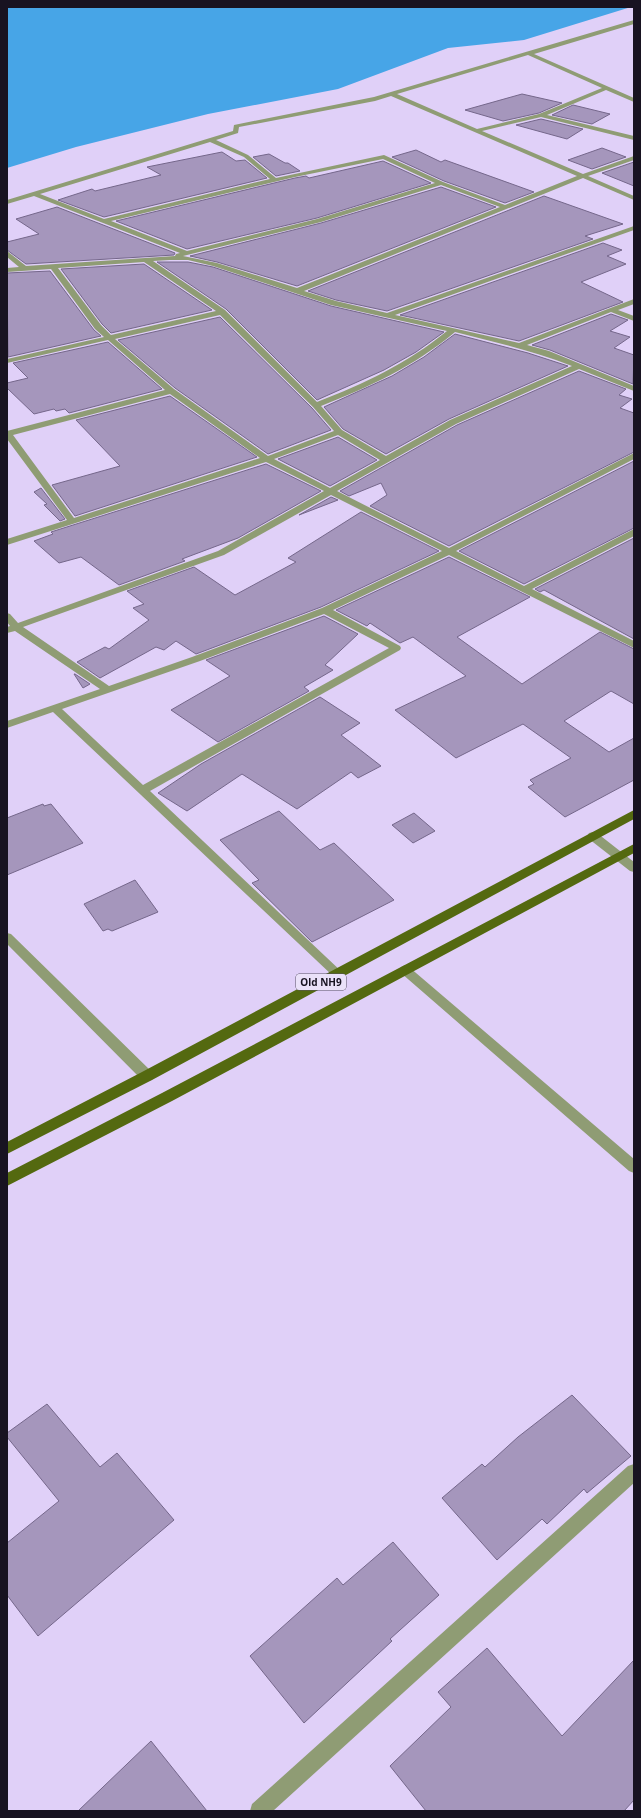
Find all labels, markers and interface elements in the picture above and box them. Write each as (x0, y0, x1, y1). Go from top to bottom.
road number: Old NH9 (296, 974, 346, 990)

